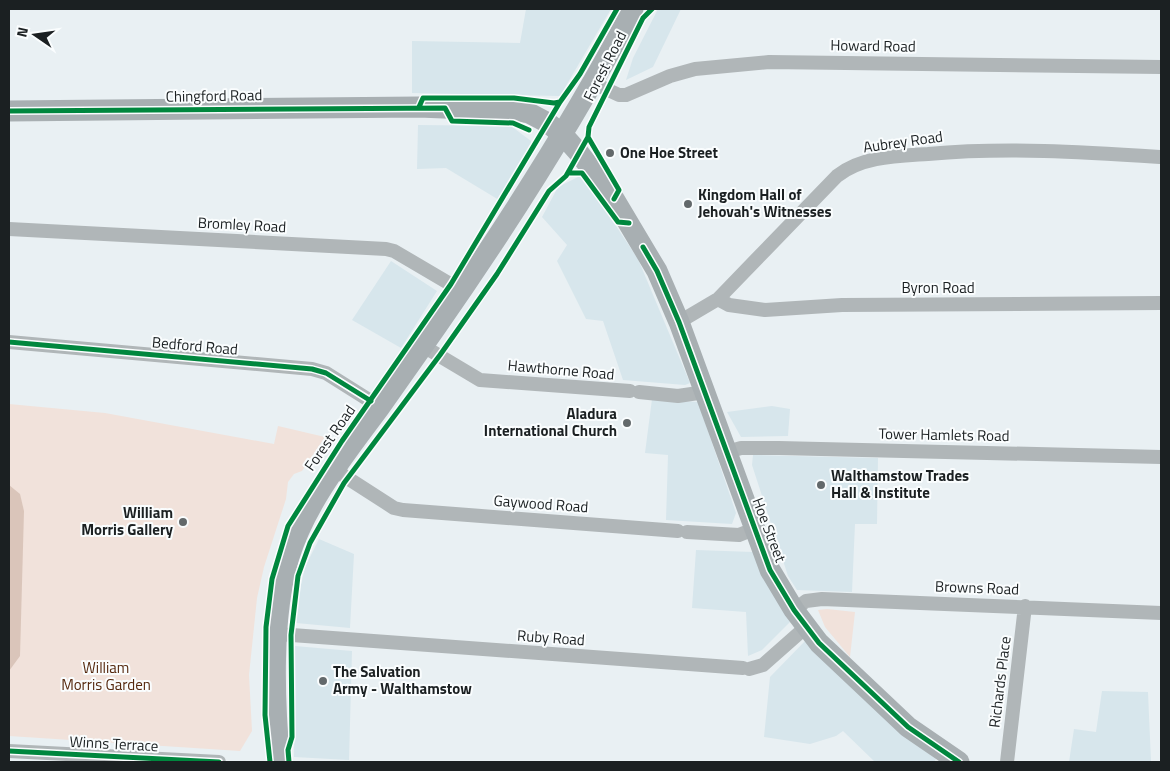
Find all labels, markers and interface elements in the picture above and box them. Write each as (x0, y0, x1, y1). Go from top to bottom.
north arrow (10, 10, 60, 60)
text: N (11, 25, 33, 39)
street label: Forest Road (577, 27, 632, 105)
street label: Howard Road (830, 33, 916, 58)
street label: Chingford Road (165, 83, 263, 108)
street label: Aubrey Road (862, 125, 944, 158)
place label: One Hoe Street (620, 141, 718, 164)
marker: One Hoe Street (604, 147, 616, 159)
place label: Kingdom Hall of Jehovah's Witnesses (698, 183, 832, 223)
marker: Kingdom Hall of Jehovah's Witnesses (682, 198, 694, 210)
street label: Bromley Road (197, 211, 287, 238)
street label: Byron Road (901, 276, 975, 299)
street label: Bedford Road (151, 330, 239, 361)
street label: Hawthorne Road (507, 353, 615, 386)
street label: Forest Road (298, 400, 361, 476)
place label: Aladura International Church (484, 402, 617, 442)
marker: Aladura International Church (621, 417, 633, 429)
street label: Tower Hamlets Road (878, 422, 1010, 447)
place label: Walthamstow Trades Hall & Institute (831, 464, 969, 504)
marker: Walthamstow Trades Hall & Institute (815, 479, 827, 491)
street label: Gaywood Road (493, 489, 589, 518)
street label: Hoe Street (747, 494, 793, 566)
place label: William Morris Gallery (81, 501, 173, 541)
marker: William Morris Gallery (177, 516, 189, 528)
street label: Browns Road (934, 575, 1020, 600)
street label: Ruby Road (516, 624, 586, 651)
street label: Richards Place (982, 635, 1017, 729)
park label: William Morris Garden (61, 656, 151, 696)
place label: The Salvation Army - Walthamstow (333, 660, 472, 700)
marker: The Salvation Army - Walthamstow (317, 675, 329, 687)
street label: Winns Terrace (69, 730, 159, 757)

